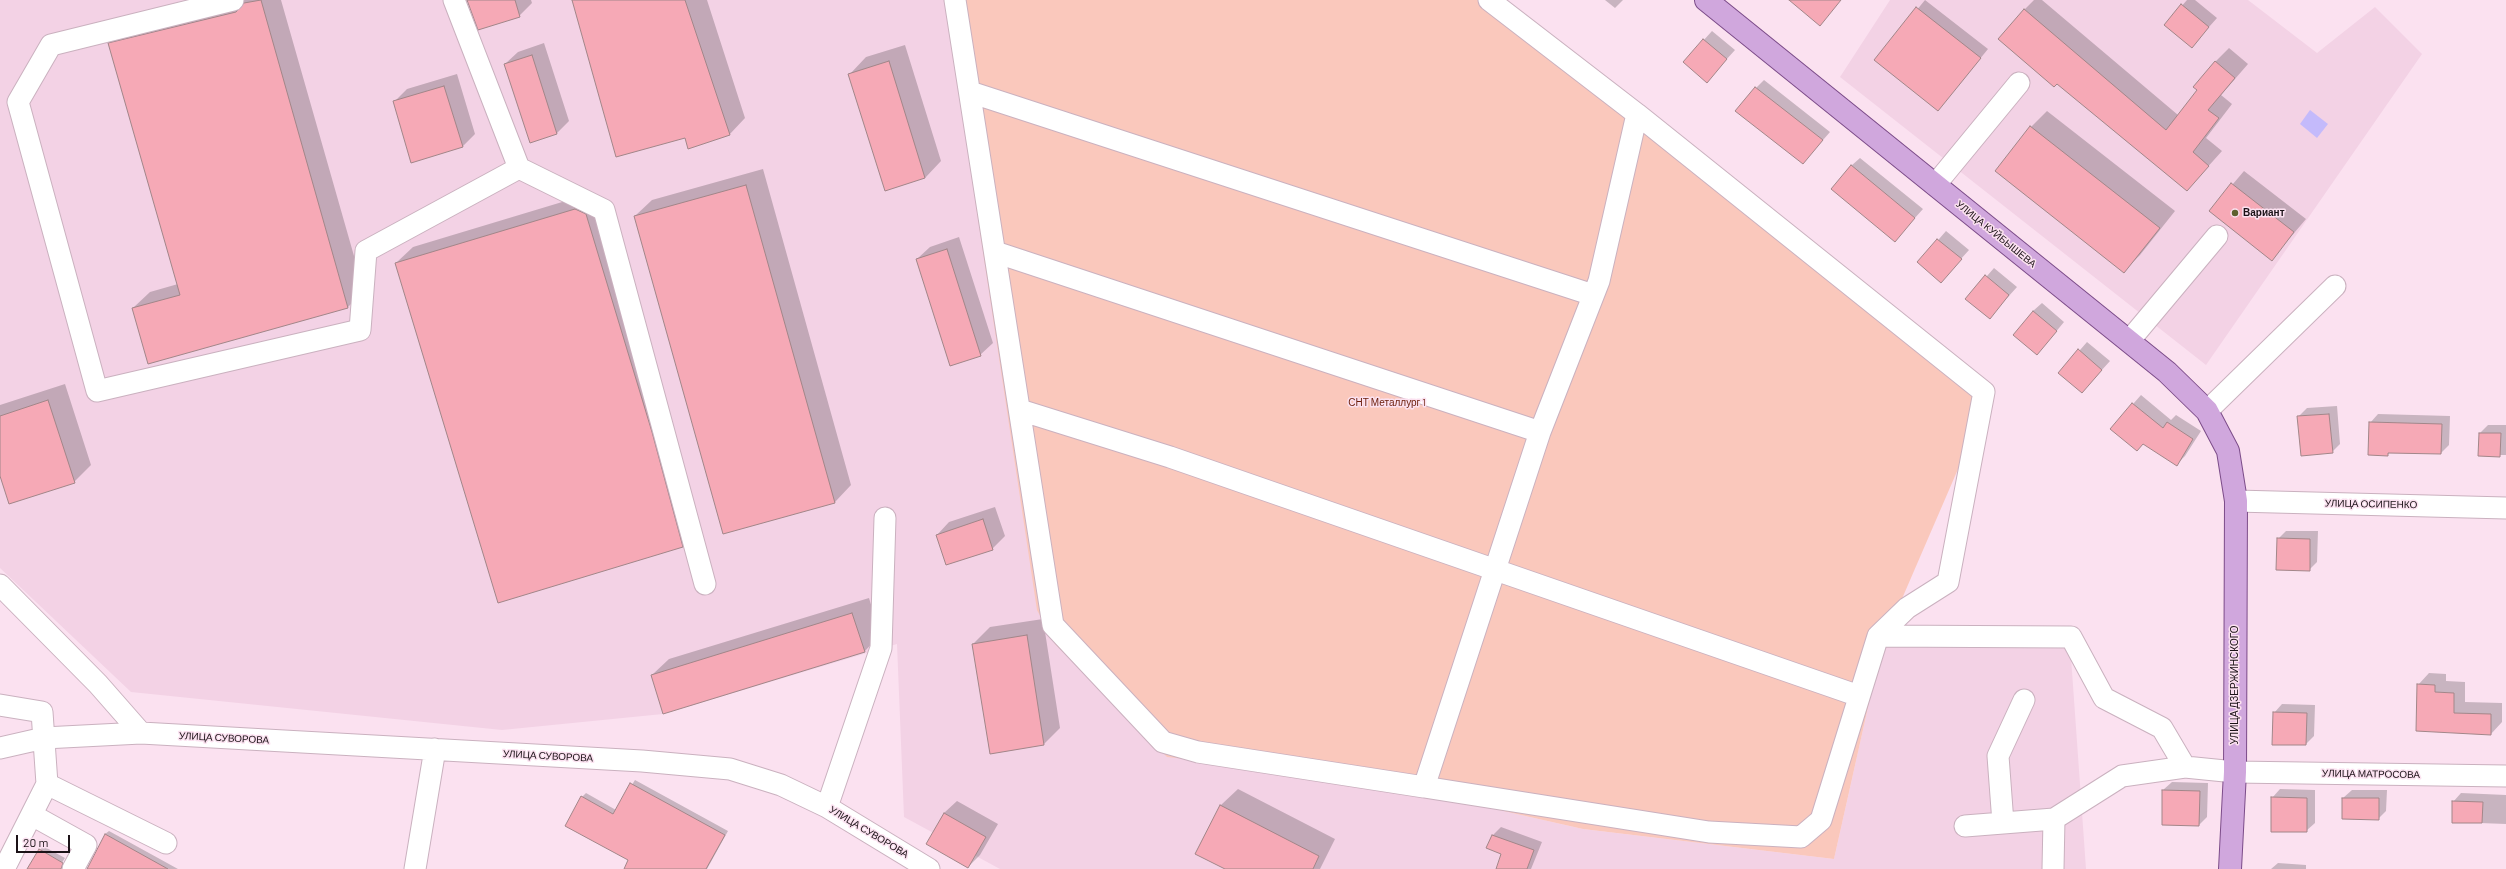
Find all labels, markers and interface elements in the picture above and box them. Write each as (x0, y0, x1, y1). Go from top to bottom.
street label: УЛИЦА КУЙБЫШЕВА (1954, 198, 2038, 270)
place label: Вариант (2243, 207, 2285, 219)
marker: Вариант (2230, 208, 2240, 218)
park label: СНТ Металлург 1 (1348, 397, 1426, 409)
street label: УЛИЦА ОСИПЕНКО (2325, 497, 2417, 511)
street label: УЛИЦА ДЗЕРЖИНСКОГО (2229, 626, 2241, 744)
street label: УЛИЦА СУВОРОВА (179, 730, 269, 746)
street label: УЛИЦА СУВОРОВА (503, 748, 593, 764)
street label: УЛИЦА МАТРОСОВА (2322, 767, 2420, 781)
street label: УЛИЦА СУВОРОВА (827, 804, 911, 860)
scale bar (18, 827, 72, 853)
text: 20 m (23, 835, 49, 849)

